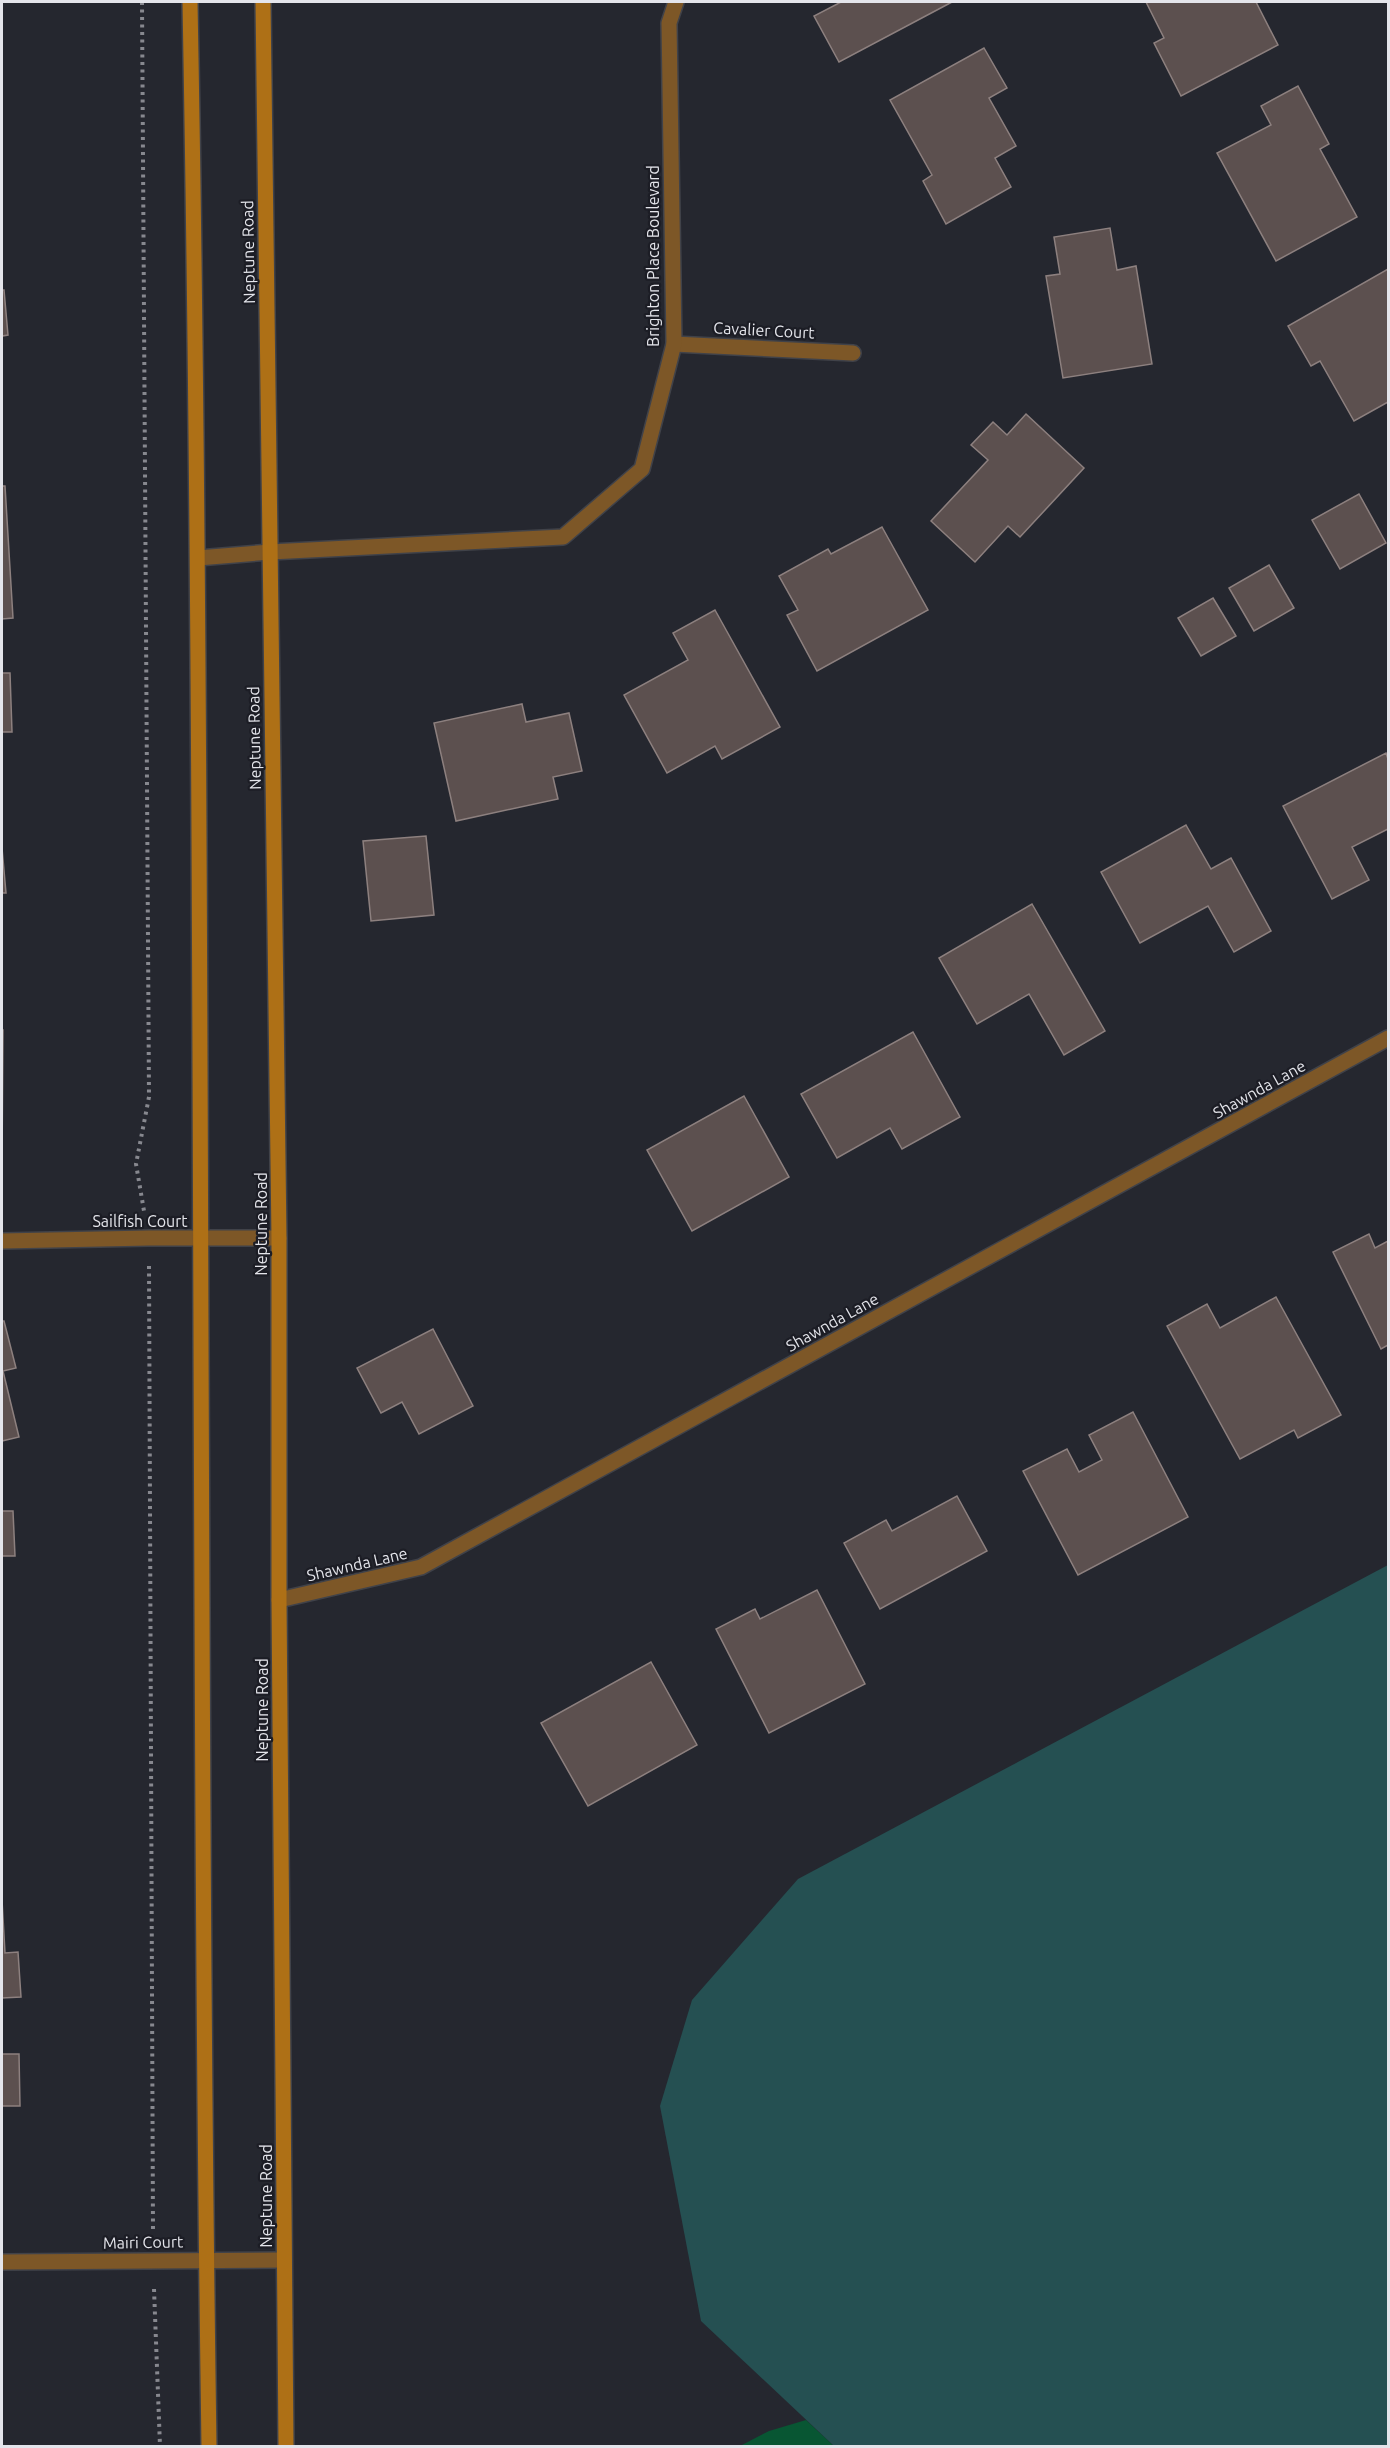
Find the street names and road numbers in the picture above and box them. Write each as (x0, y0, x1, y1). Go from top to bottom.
street label: Brighton Place Boulevard (644, 165, 662, 347)
street label: Neptune Road (238, 200, 258, 304)
street label: Cavalier Court (713, 318, 816, 342)
street label: Neptune Road (244, 686, 264, 790)
street label: Shawnda Lane (1210, 1056, 1308, 1122)
street label: Neptune Road (252, 1172, 270, 1276)
street label: Sailfish Court (92, 1212, 188, 1230)
street label: Shawnda Lane (783, 1289, 881, 1355)
street label: Shawnda Lane (305, 1544, 409, 1584)
street label: Neptune Road (253, 1658, 271, 1762)
street label: Neptune Road (257, 2144, 275, 2248)
street label: Mairi Court (103, 2232, 184, 2252)

